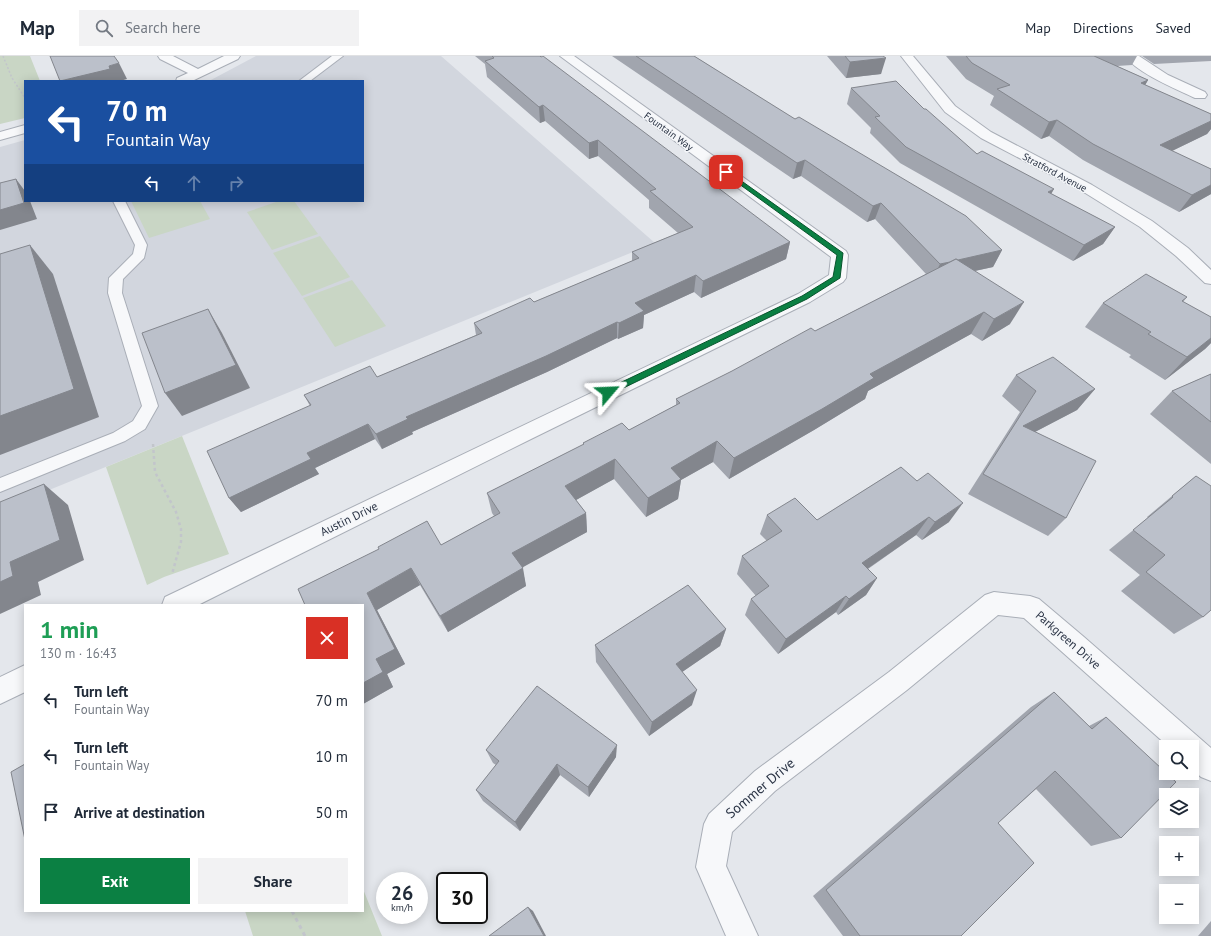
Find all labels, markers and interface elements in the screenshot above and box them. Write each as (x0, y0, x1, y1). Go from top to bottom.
search box (79, 10, 359, 46)
text: Map (20, 16, 55, 40)
icon: search (93, 17, 115, 39)
text: Search here (125, 18, 201, 37)
text: Map (1025, 19, 1051, 37)
text: Directions (1073, 19, 1133, 37)
text: Saved (1155, 19, 1191, 37)
text: 70 m (106, 92, 167, 129)
icon: left (40, 96, 92, 148)
street label: Fountain Way (641, 109, 696, 154)
text: Fountain Way (106, 128, 210, 151)
street label: Stratford Avenue (1020, 150, 1089, 195)
pin (709, 155, 743, 189)
icon: arrive (715, 161, 737, 183)
icon: left (141, 172, 163, 194)
icon: ahead (183, 172, 205, 194)
icon: right (225, 172, 247, 194)
position arrow (587, 371, 629, 413)
street label: Austin Drive (317, 498, 380, 539)
street label: Parkgreen Drive (1033, 607, 1104, 672)
text: 1 min (40, 614, 99, 645)
button: close (306, 617, 348, 659)
text: 130 m · 16:43 (40, 645, 117, 662)
text: Turn left (74, 682, 128, 701)
icon: left (40, 689, 62, 711)
text: 70 m (315, 691, 348, 710)
text: Fountain Way (74, 701, 149, 718)
text: Turn left (74, 738, 128, 757)
map controls (1159, 740, 1199, 924)
button: search (1159, 740, 1199, 780)
icon: left (40, 745, 62, 767)
text: 10 m (315, 747, 348, 766)
street label: Sommer Drive (722, 754, 798, 822)
text: Fountain Way (74, 757, 149, 774)
button: layers (1159, 788, 1199, 828)
icon: arrive (40, 801, 62, 823)
text: Arrive at destination (74, 803, 205, 822)
text: 50 m (315, 803, 348, 822)
button: + (1159, 836, 1199, 876)
button: Exit (40, 858, 190, 904)
button: Share (198, 858, 348, 904)
speed limit sign: 30 (436, 872, 488, 924)
text: 26 (391, 880, 413, 906)
button: − (1159, 884, 1199, 924)
text: km/h (391, 901, 413, 914)

